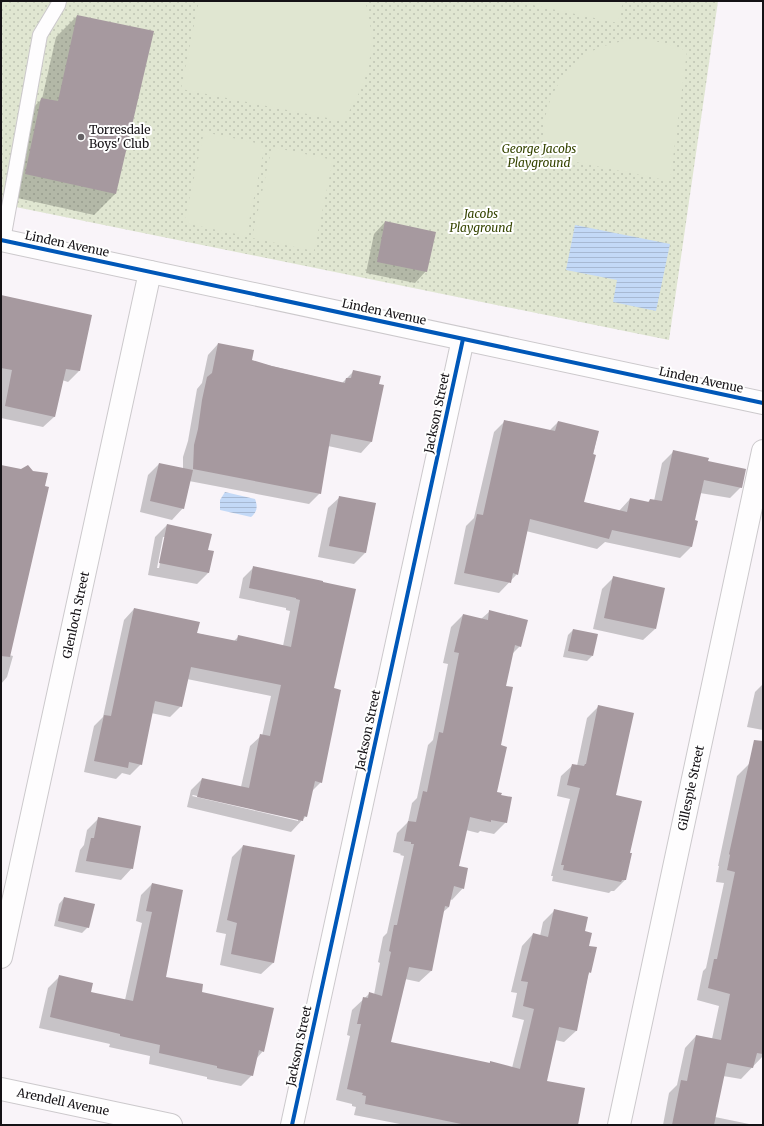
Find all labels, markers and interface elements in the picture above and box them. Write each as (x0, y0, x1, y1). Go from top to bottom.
place label: Torresdale Boys' Club (89, 122, 151, 151)
marker: Torresdale Boys' Club (76, 132, 86, 142)
park label: George Jacobs Playground (502, 141, 576, 170)
park label: Jacobs Playground (449, 206, 513, 235)
street label: Linden Avenue (24, 227, 111, 260)
street label: Linden Avenue (341, 295, 428, 328)
street label: Linden Avenue (658, 363, 745, 396)
street label: Jackson Street (420, 371, 452, 456)
street label: Glenloch Street (59, 570, 92, 660)
street label: Jackson Street (351, 688, 383, 773)
street label: Gillespie Street (674, 744, 707, 832)
street label: Jackson Street (282, 1004, 314, 1089)
street label: Arendell Avenue (15, 1084, 111, 1119)

